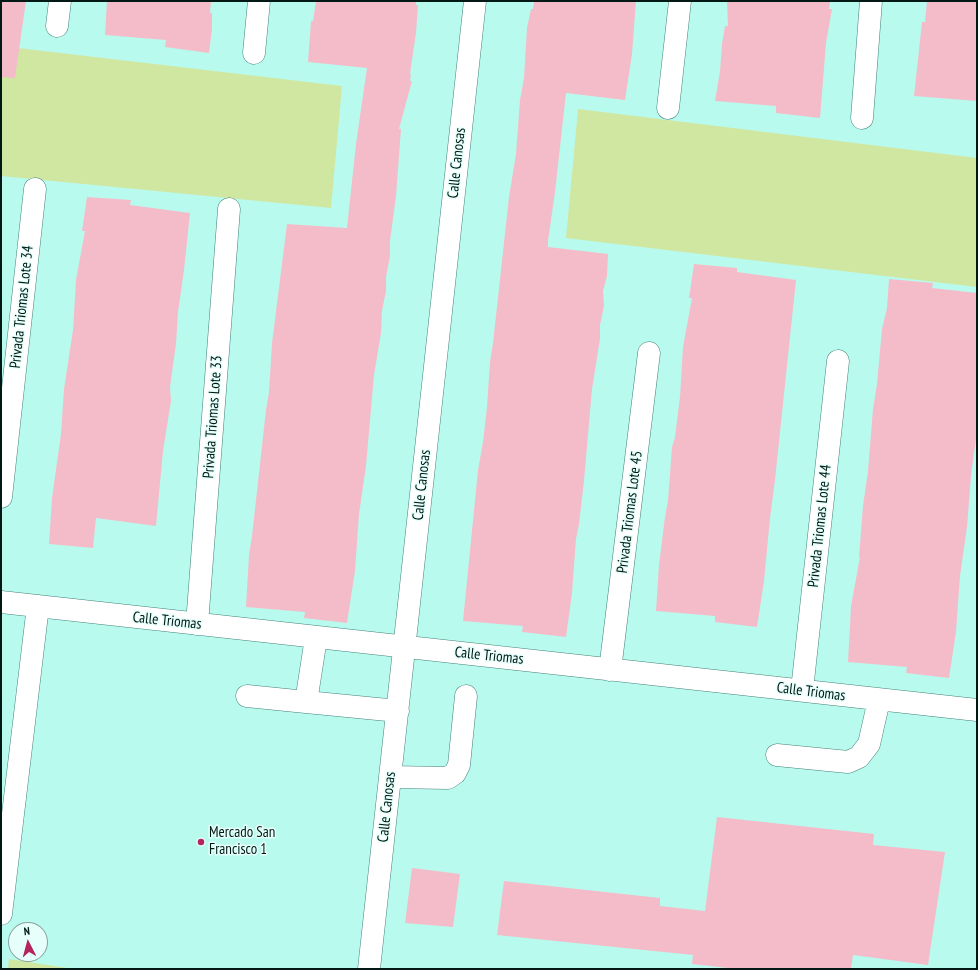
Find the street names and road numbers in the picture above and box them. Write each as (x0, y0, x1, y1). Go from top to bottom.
street label: Calle Canosas (444, 127, 470, 199)
street label: Privada Triomas Lote 34 (7, 245, 37, 369)
street label: Privada Triomas Lote 33 (200, 355, 226, 479)
street label: Calle Canosas (409, 449, 435, 521)
street label: Privada Triomas Lote 45 (614, 450, 646, 574)
street label: Privada Triomas Lote 44 (805, 464, 835, 588)
street label: Calle Triomas (132, 608, 202, 634)
street label: Calle Triomas (454, 643, 524, 669)
street label: Calle Triomas (776, 679, 846, 705)
street label: Calle Canosas (374, 771, 400, 843)

